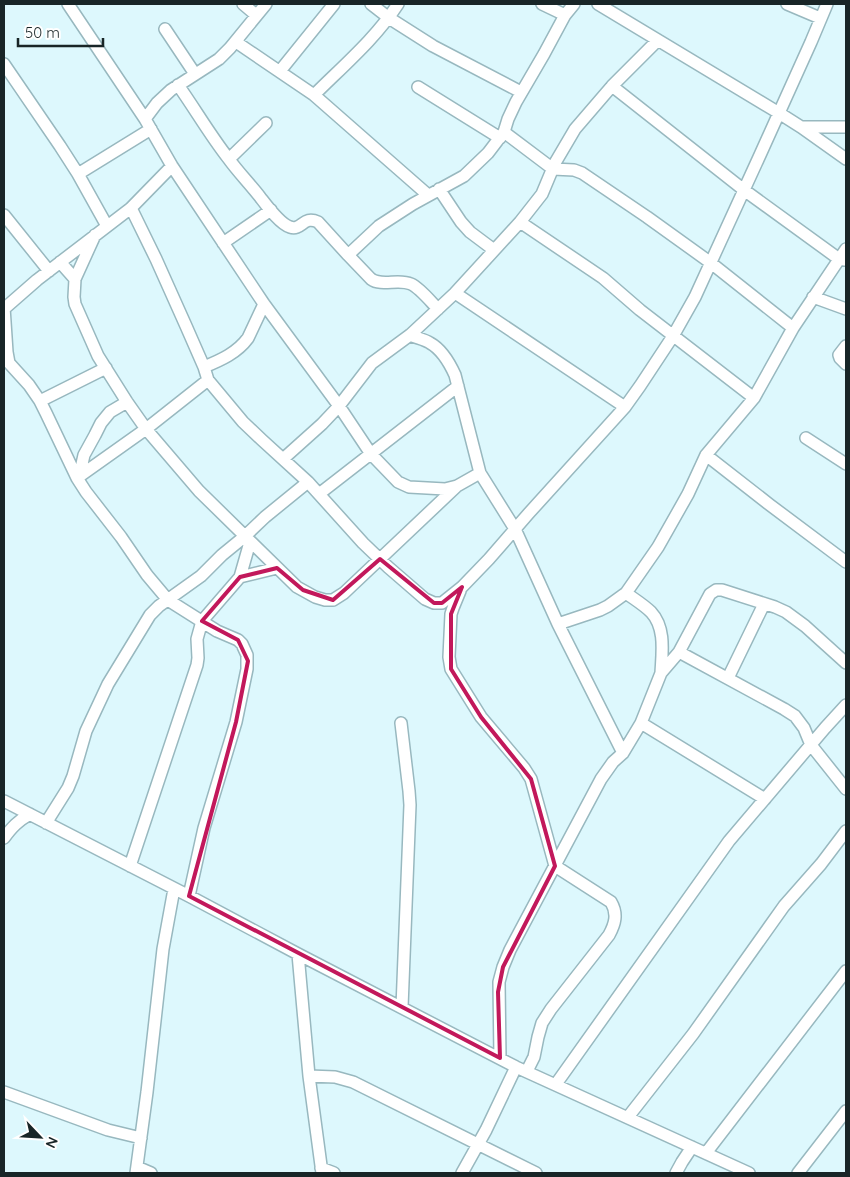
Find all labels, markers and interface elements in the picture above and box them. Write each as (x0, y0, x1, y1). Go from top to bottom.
scale bar (18, 15, 102, 47)
text: 50 m (25, 23, 60, 42)
north arrow (15, 1112, 65, 1162)
text: N (41, 1134, 62, 1151)

